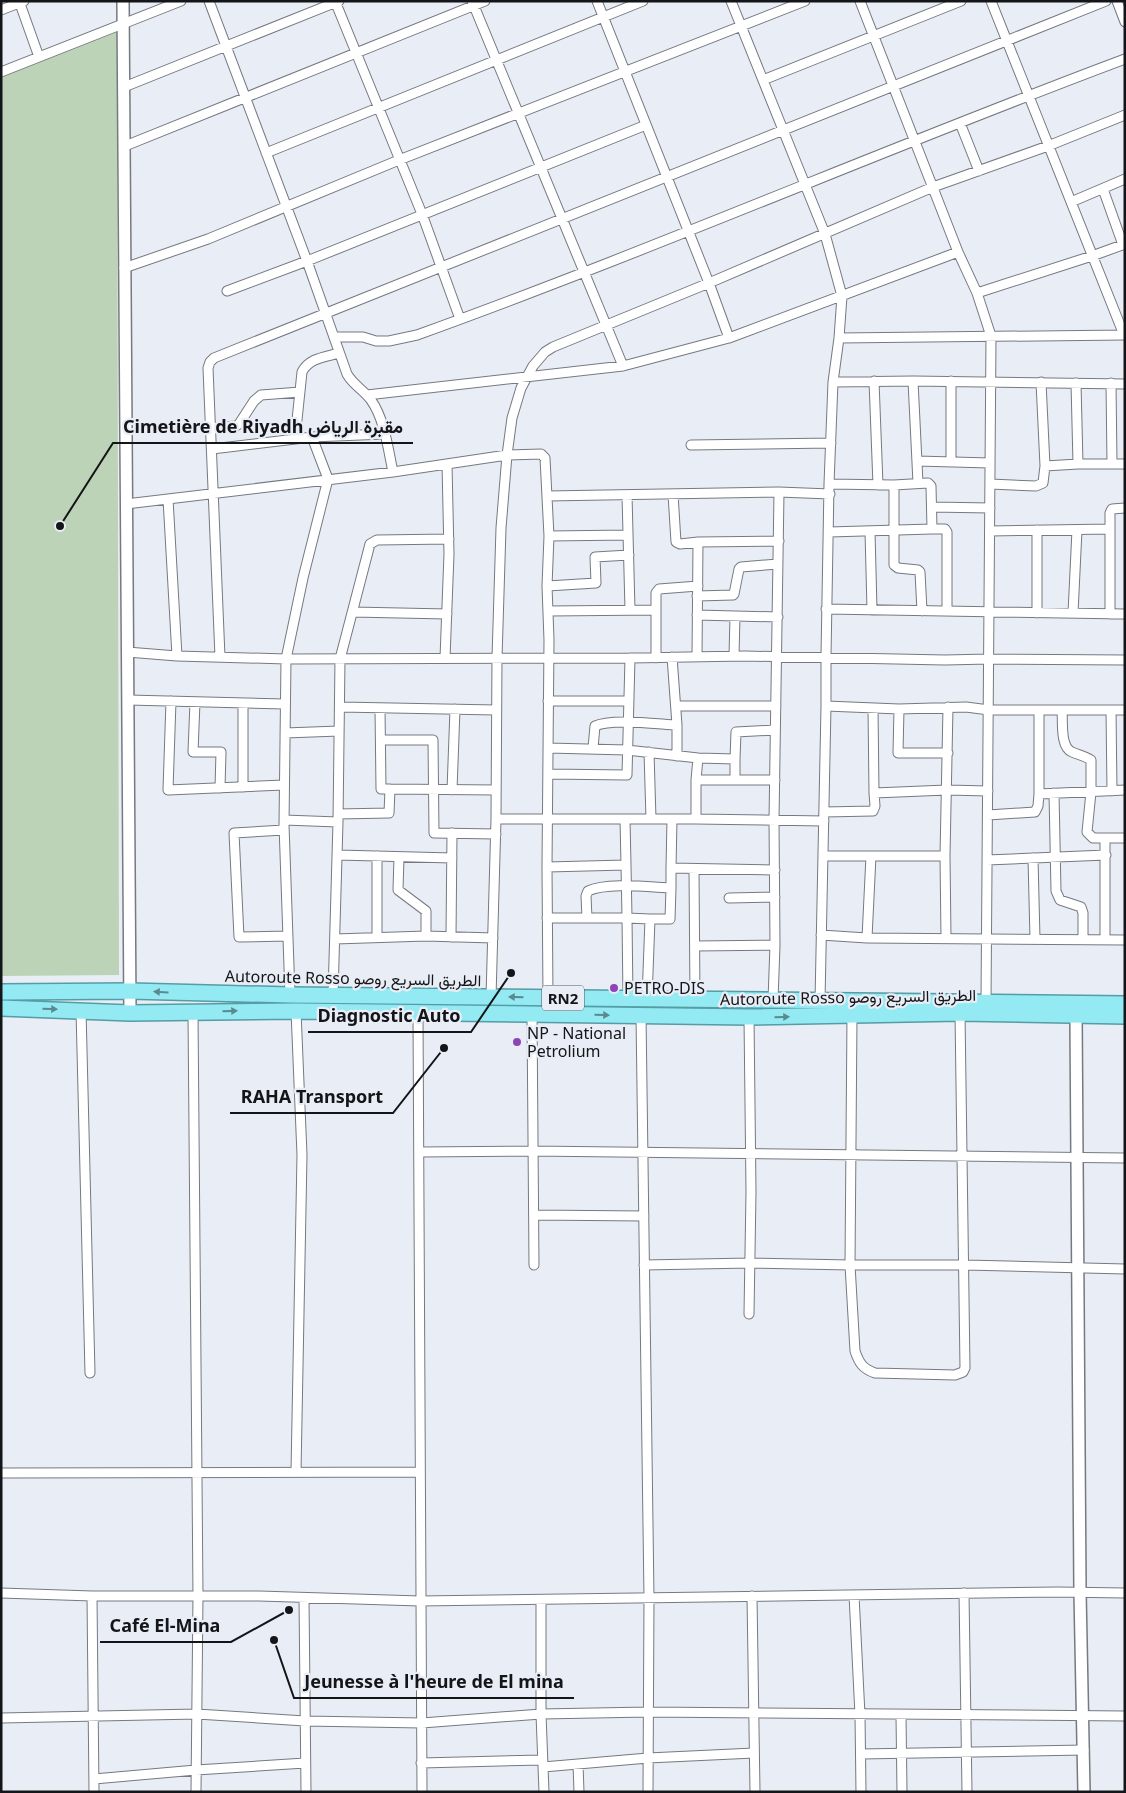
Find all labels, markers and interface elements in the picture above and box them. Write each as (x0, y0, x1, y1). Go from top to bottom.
callout: Cimetière de Riyadh مقبرة الرياض (113, 410, 413, 443)
text: Cimetière de Riyadh مقبرة الرياض (123, 414, 403, 438)
street label: Autoroute Rosso الطريق السريع روصو (225, 965, 481, 992)
place label: PETRO-DIS (624, 977, 705, 999)
marker: PETRO-DIS (608, 982, 620, 994)
street label: Autoroute Rosso الطريق السريع روصو (720, 984, 976, 1011)
road number: RN2 (542, 986, 584, 1010)
one-way arrow (153, 988, 169, 996)
one-way arrow (508, 993, 524, 1001)
callout: Diagnostic Auto (308, 999, 471, 1032)
text: Diagnostic Auto (317, 1003, 461, 1027)
one-way arrow (42, 1006, 58, 1014)
one-way arrow (222, 1007, 238, 1015)
one-way arrow (595, 1011, 611, 1019)
one-way arrow (775, 1013, 791, 1021)
place label: NP - National Petrolium (527, 1022, 626, 1062)
marker: NP - National Petrolium (511, 1036, 523, 1048)
callout: RAHA Transport (230, 1080, 393, 1113)
text: RAHA Transport (241, 1084, 383, 1108)
callout: Café El-Mina (100, 1609, 231, 1642)
text: Café El-Mina (110, 1613, 220, 1637)
callout: Jeunesse à l'heure de El mina (294, 1665, 574, 1698)
text: Jeunesse à l'heure de El mina (302, 1669, 564, 1693)

